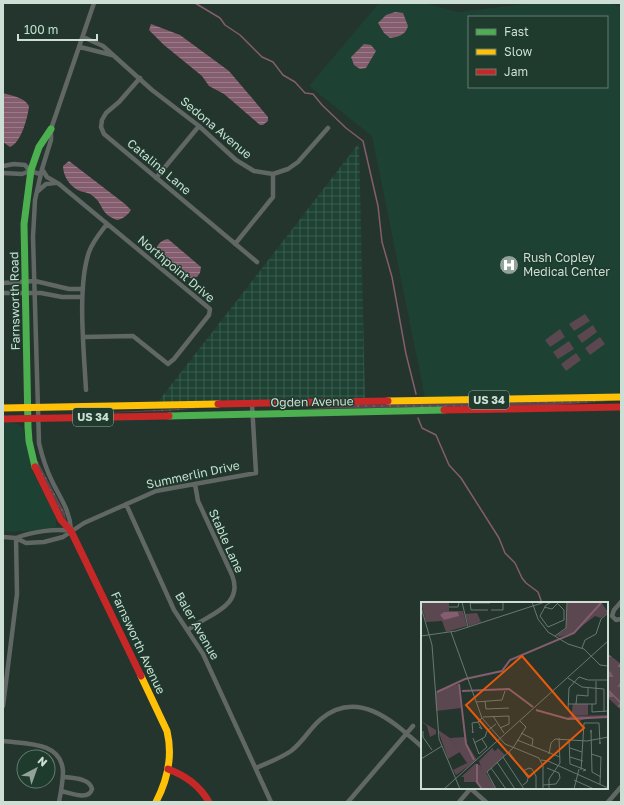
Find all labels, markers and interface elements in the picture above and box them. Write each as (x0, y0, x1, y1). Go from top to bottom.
scale bar (18, 16, 97, 42)
legend (468, 16, 608, 88)
text: 100 m (24, 22, 58, 37)
text: Fast (504, 24, 529, 39)
text: Slow (504, 44, 532, 59)
text: Jam (504, 64, 528, 79)
street label: Sedona Avenue (178, 93, 255, 162)
street label: Catalina Lane (124, 136, 194, 198)
street label: Northpoint Drive (135, 232, 218, 305)
place label: Rush Copley Medical Center (523, 250, 610, 279)
street label: Farnsworth Road (6, 252, 23, 350)
hospital icon: Rush Copley Medical Center (498, 254, 520, 276)
road number: US 34 (469, 391, 509, 409)
street label: Ogden Avenue (270, 393, 354, 410)
road number: US 34 (73, 408, 113, 426)
street label: Summerlin Drive (145, 457, 241, 492)
street label: Stable Lane (206, 507, 247, 575)
street label: Farnsworth Avenue (108, 589, 169, 696)
street label: Baler Avenue (172, 589, 223, 662)
inset map (421, 602, 608, 789)
north arrow (16, 749, 56, 789)
text: N (35, 753, 50, 769)

